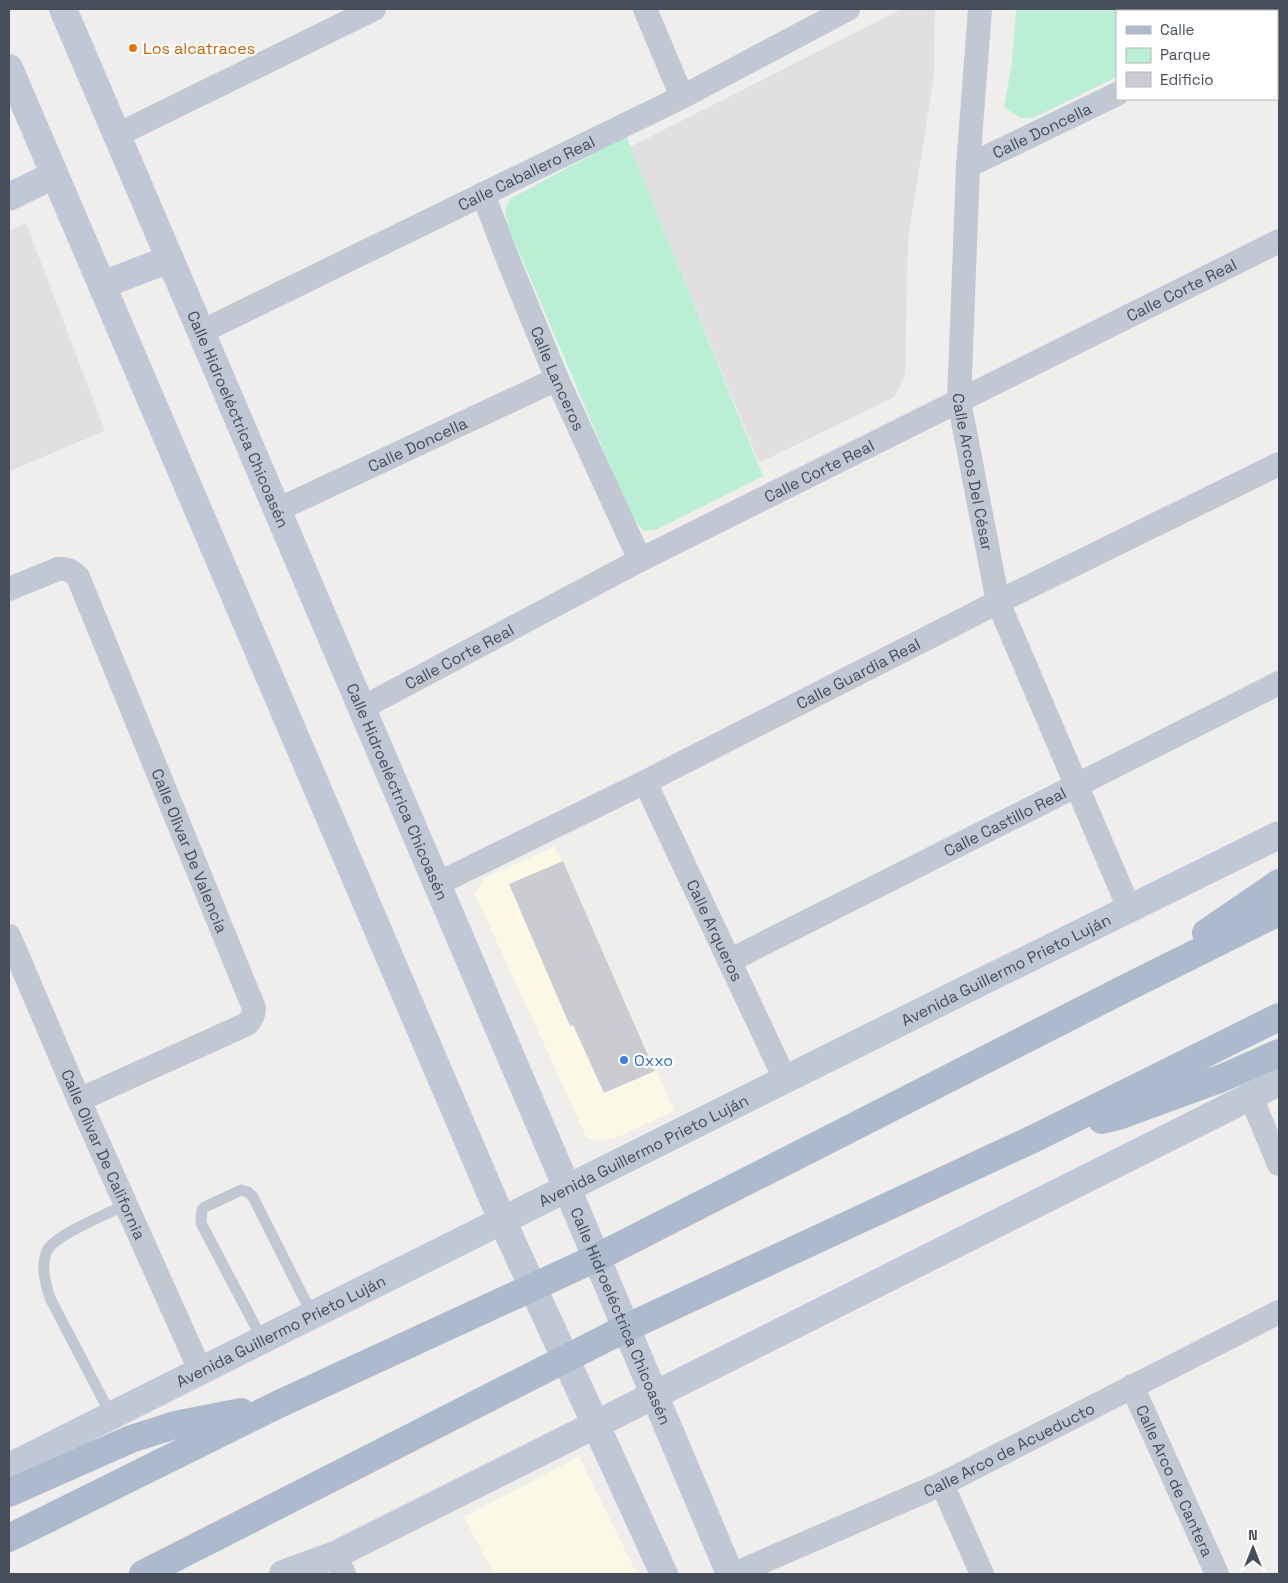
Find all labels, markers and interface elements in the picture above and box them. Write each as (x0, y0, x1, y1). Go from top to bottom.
legend (1116, 10, 1278, 100)
text: Calle (1160, 20, 1195, 39)
place label: Los alcatraces (143, 38, 255, 59)
marker: Los alcatraces (127, 42, 139, 54)
text: Parque (1160, 45, 1211, 64)
text: Edificio (1160, 70, 1214, 89)
street label: Calle Doncella (989, 98, 1095, 163)
street label: Calle Caballero Real (454, 131, 598, 215)
street label: Calle Corte Real (1123, 253, 1240, 326)
street label: Calle Hidroeléctrica Chicoasén (183, 307, 294, 531)
street label: Calle Lanceros (526, 323, 590, 434)
street label: Calle Arcos Del César (948, 393, 998, 553)
street label: Calle Doncella (364, 412, 470, 477)
street label: Calle Corte Real (760, 434, 878, 507)
street label: Calle Corte Real (401, 619, 517, 694)
street label: Calle Guardia Real (793, 633, 924, 714)
street label: Calle Hidroeléctrica Chicoasén (342, 680, 453, 903)
street label: Calle Olivar De Valencia (147, 765, 233, 936)
street label: Calle Castillo Real (940, 782, 1070, 861)
street label: Calle Arqueros (682, 876, 748, 985)
street label: Avenida Guillermo Prieto Luján (897, 909, 1114, 1031)
place label: Oxxo (634, 1050, 673, 1071)
marker: Oxxo (618, 1054, 630, 1066)
street label: Calle Olivar De California (57, 1066, 151, 1243)
street label: Avenida Guillermo Prieto Luján (535, 1089, 752, 1211)
street label: Calle Hidroeléctrica Chicoasén (566, 1204, 676, 1428)
street label: Avenida Guillermo Prieto Luján (172, 1270, 389, 1392)
street label: Calle Arco de Acueducto (920, 1397, 1098, 1501)
street label: Calle Arco de Cantera (1131, 1401, 1218, 1560)
north arrow (1228, 1523, 1278, 1573)
text: N (1248, 1526, 1258, 1544)

